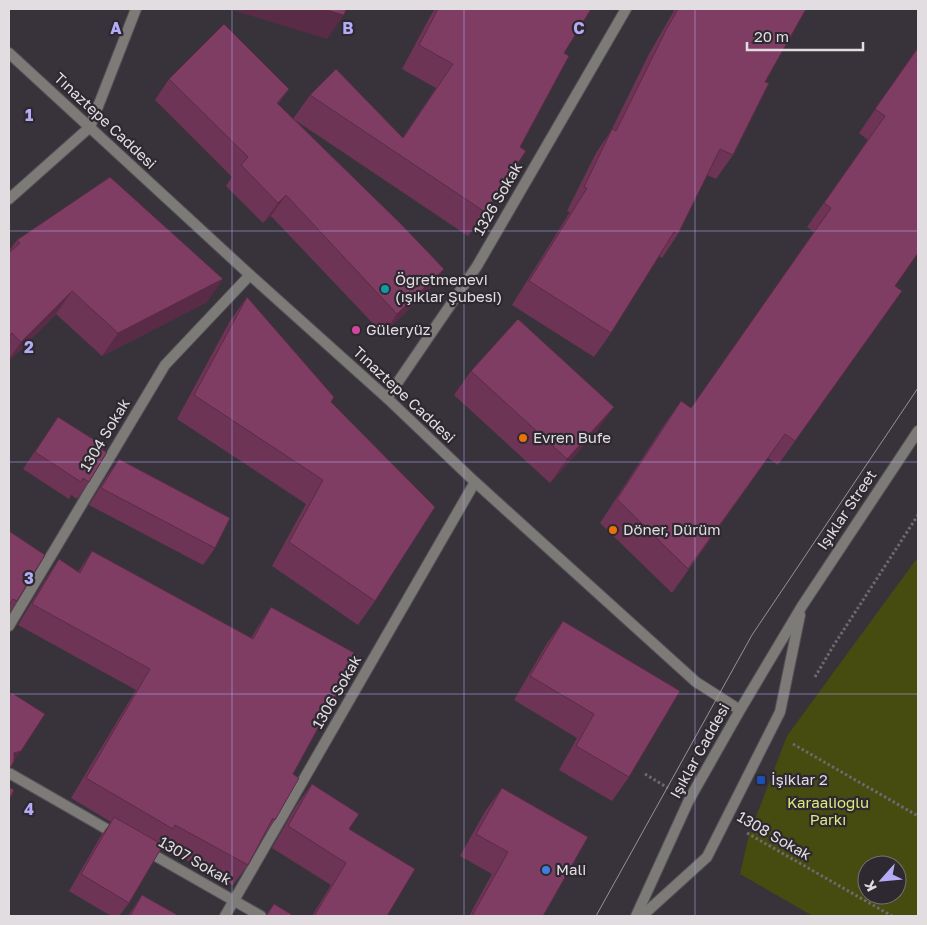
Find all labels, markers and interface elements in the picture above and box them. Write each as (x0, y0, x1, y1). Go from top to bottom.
text: A (110, 18, 122, 38)
text: B (342, 18, 354, 38)
text: C (573, 18, 585, 38)
scale bar (747, 20, 863, 52)
text: 20 m (754, 27, 789, 45)
street label: Tınaztepe Caddesi (51, 68, 161, 172)
text: 1 (25, 105, 33, 125)
street label: 1326 Sokak (469, 158, 526, 238)
place label: Öğretmenevi (ışıklar Şubesi) (395, 270, 502, 305)
marker: Öğretmenevi (ışıklar Şubesi) (379, 283, 391, 295)
place label: Güleryüz (366, 320, 431, 338)
marker: Güleryüz (350, 324, 362, 336)
text: 2 (24, 337, 34, 357)
street label: Tınaztepe Caddesi (350, 342, 460, 446)
street label: 1304 Sokak (75, 394, 133, 474)
place label: Evren Bufe (533, 428, 611, 446)
marker: Evren Bufe (517, 432, 529, 444)
street label: Işıklar Street (813, 466, 879, 553)
place label: Döner, Dürüm (623, 520, 721, 538)
marker: Döner, Dürüm (607, 524, 619, 536)
text: 3 (24, 568, 34, 588)
street label: 1306 Sokak (308, 651, 365, 732)
street label: Işıklar Caddesi (666, 700, 733, 801)
place label: İşiklar 2 (771, 770, 828, 788)
marker: İşiklar 2 (755, 774, 767, 786)
park label: Karaalioğlu Parkı (787, 793, 869, 828)
text: 4 (24, 799, 34, 819)
street label: 1308 Sokak (734, 807, 815, 864)
street label: 1307 Sokak (156, 832, 235, 888)
north arrow (857, 855, 907, 905)
place label: Mali (556, 860, 586, 878)
marker: Mali (540, 864, 552, 876)
text: K (860, 878, 880, 895)

